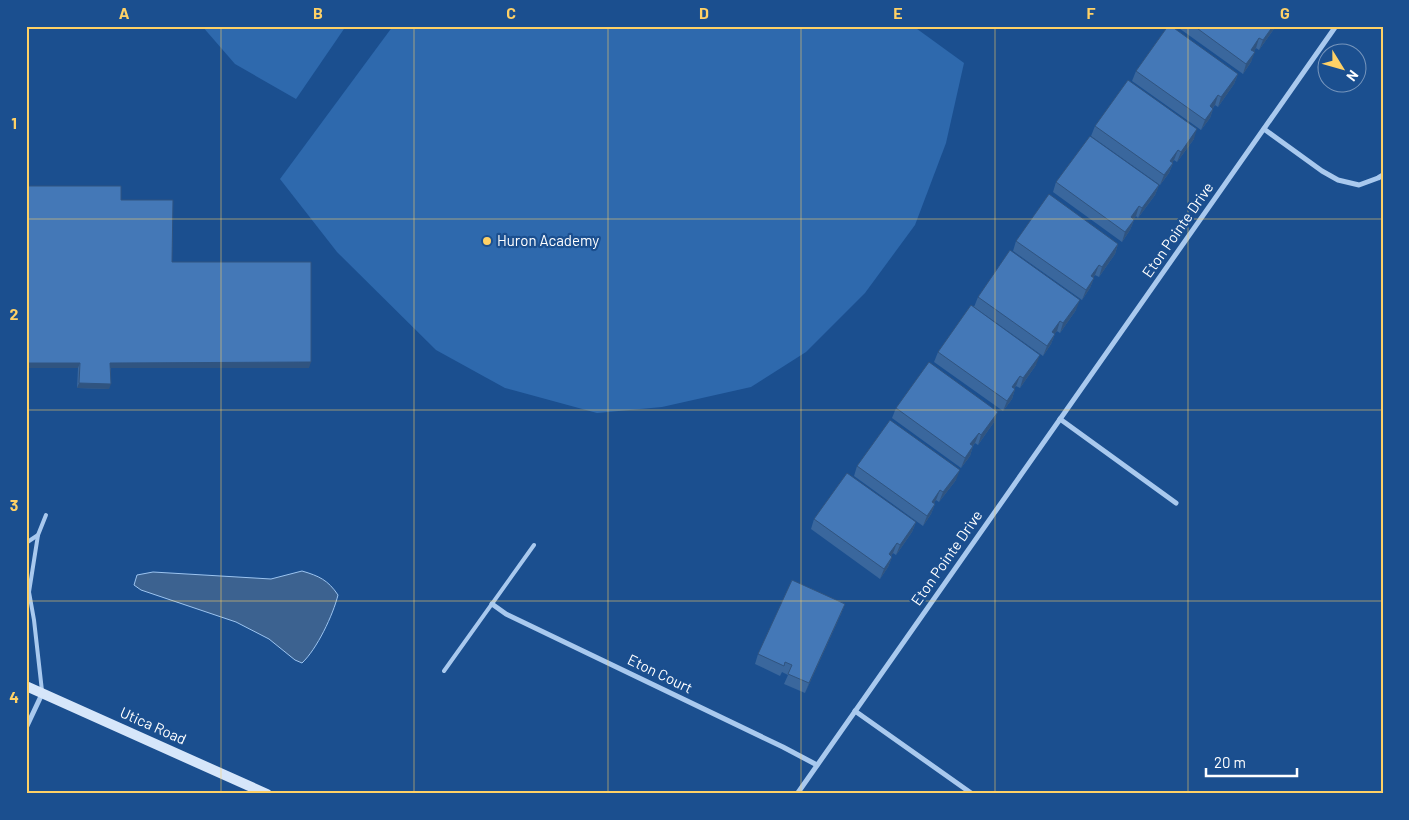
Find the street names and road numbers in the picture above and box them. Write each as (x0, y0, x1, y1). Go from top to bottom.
street label: Eton Pointe Drive (1138, 178, 1217, 280)
street label: Eton Pointe Drive (907, 506, 986, 608)
street label: Eton Court (625, 650, 696, 697)
street label: Utica Road (117, 702, 189, 748)

